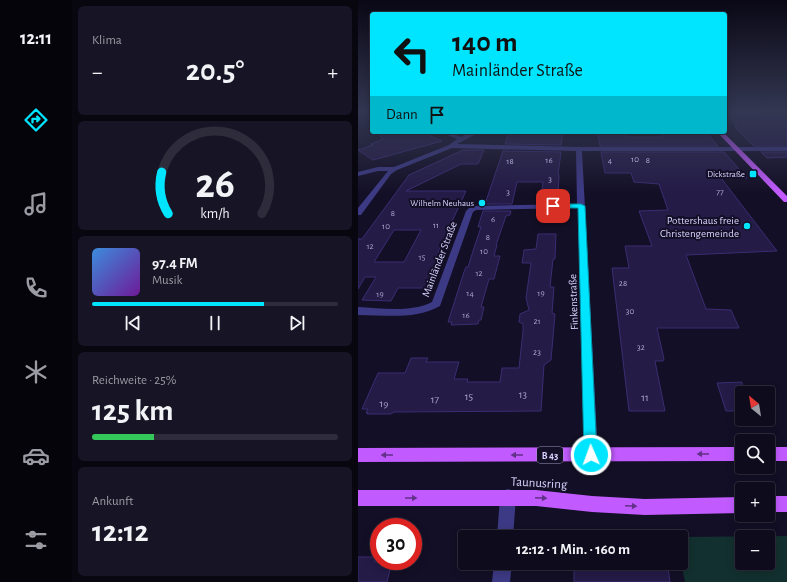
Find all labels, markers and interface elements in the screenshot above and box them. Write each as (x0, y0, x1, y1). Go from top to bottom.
icon: left (386, 28, 438, 80)
text: 140 m (452, 29, 518, 57)
text: 12:11 (20, 30, 52, 48)
text: Klima (92, 34, 122, 47)
text: 20.5° (186, 56, 244, 86)
text: − (92, 61, 103, 83)
text: + (327, 61, 338, 83)
text: Mainländer Straße (452, 62, 583, 80)
icon: arrive (426, 104, 448, 126)
icon: directions (22, 106, 50, 134)
text: Dann (386, 107, 418, 122)
house number: 10 (631, 155, 639, 164)
house number: 16 (545, 156, 553, 165)
house number: 4 (608, 156, 613, 165)
house number: 8 (646, 156, 650, 165)
house number: 18 (506, 157, 514, 166)
text: 26 (195, 164, 235, 205)
marker: Dickstraße (748, 169, 758, 179)
place label: Dickstraße (707, 170, 745, 179)
house number: 3 (548, 175, 552, 184)
house number: 3 (506, 188, 510, 197)
house number: 77 (716, 188, 724, 197)
pin (536, 189, 570, 223)
icon: music (22, 190, 50, 218)
icon: arrive (542, 195, 564, 217)
marker: Wilhelm Neuhaus (477, 198, 487, 208)
place label: Wilhelm Neuhaus (410, 199, 474, 208)
text: km/h (200, 206, 230, 220)
house number: 8 (391, 209, 395, 218)
house number: 6 (491, 215, 495, 224)
place label: Pottershaus freie Christengemeinde (660, 215, 739, 239)
street label: Mainländer Straße (420, 220, 459, 298)
house number: 11 (433, 221, 439, 230)
marker: Pottershaus freie Christengemeinde (742, 221, 752, 231)
house number: 10 (382, 222, 390, 231)
house number: 8 (486, 233, 490, 242)
house number: 12 (366, 242, 374, 251)
house number: 10 (480, 247, 488, 256)
house number: 15 (419, 253, 426, 262)
text: 97.4 FM (152, 256, 198, 271)
house number: 12 (475, 269, 483, 278)
icon: phone (22, 274, 50, 302)
text: Musik (152, 274, 183, 287)
street label: Finkenstraße (567, 274, 580, 330)
house number: 28 (619, 279, 627, 288)
house number: 14 (466, 289, 474, 298)
house number: 19 (537, 289, 545, 298)
house number: 19 (376, 290, 384, 299)
house number: 30 (626, 307, 634, 316)
house number: 16 (462, 311, 470, 320)
icon: previous (122, 312, 144, 334)
icon: pause (204, 312, 226, 334)
icon: next (286, 312, 308, 334)
house number: 21 (533, 317, 541, 326)
house number: 32 (637, 343, 645, 352)
house number: 23 (533, 348, 541, 357)
icon: climate (22, 358, 50, 386)
text: Reichweite · 25% (92, 374, 176, 387)
north arrow (735, 386, 775, 426)
map controls (735, 386, 775, 570)
house number: 13 (519, 389, 528, 400)
house number: 15 (465, 391, 474, 402)
house number: 11 (641, 392, 649, 403)
house number: 17 (431, 394, 440, 405)
text: 125 km (92, 396, 173, 426)
house number: 19 (380, 398, 388, 409)
position arrow (570, 434, 612, 476)
button: search (735, 434, 775, 474)
icon: car (22, 442, 50, 470)
road number: B 43 (537, 447, 563, 463)
one-way arrow (696, 451, 709, 457)
one-way arrow (380, 452, 393, 458)
one-way arrow (510, 452, 523, 458)
street label: Taunusring (510, 476, 568, 492)
button: + (735, 482, 775, 522)
one-way arrow (405, 494, 417, 501)
text: Ankunft (92, 495, 133, 508)
one-way arrow (535, 495, 547, 502)
one-way arrow (625, 503, 638, 509)
text: 12:12 (92, 517, 149, 547)
speed limit sign: 30 (370, 518, 422, 570)
icon: filters (22, 526, 50, 554)
button: − (735, 530, 775, 570)
text: 12:12 · 1 Min. · 160 m (516, 542, 630, 557)

